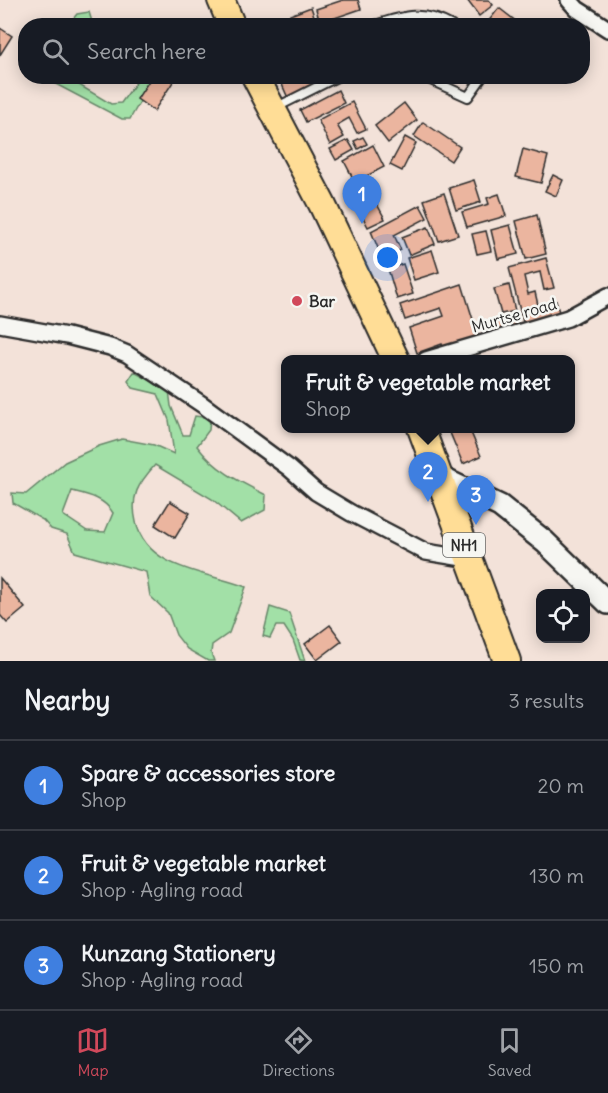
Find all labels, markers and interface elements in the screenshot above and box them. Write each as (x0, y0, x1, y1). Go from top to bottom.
search box (18, 18, 590, 84)
icon: search (39, 35, 72, 68)
text: Search here (87, 37, 206, 65)
pin: 1 (342, 174, 382, 224)
your location (373, 243, 402, 272)
place label: Bar (309, 291, 336, 311)
street label: Murtse road (469, 293, 559, 337)
marker: Bar (290, 294, 304, 308)
popup (281, 355, 575, 433)
text: Fruit & vegetable market (306, 368, 550, 396)
text: Shop (306, 396, 351, 421)
pin: 2 (408, 452, 448, 502)
pin: 3 (456, 476, 496, 525)
road number: NH1 (443, 533, 485, 557)
map controls (536, 589, 590, 643)
button: locate (536, 589, 590, 643)
text: Nearby (24, 684, 110, 717)
text: 3 results (508, 688, 584, 713)
text: Spare & accessories store (81, 759, 335, 787)
text: 1 (40, 773, 47, 798)
text: 20 m (538, 773, 584, 798)
text: Shop (81, 787, 126, 812)
text: Fruit & vegetable market (81, 849, 326, 877)
text: 2 (38, 863, 49, 888)
text: 130 m (529, 863, 584, 888)
text: Shop · Agling road (81, 877, 243, 902)
text: Kunzang Stationery (81, 939, 276, 967)
text: 3 (38, 953, 49, 978)
text: 150 m (529, 953, 584, 978)
text: Shop · Agling road (81, 967, 243, 992)
tab: Map (76, 1024, 109, 1080)
tab: Directions (262, 1024, 335, 1080)
tab: Saved (488, 1024, 532, 1080)

